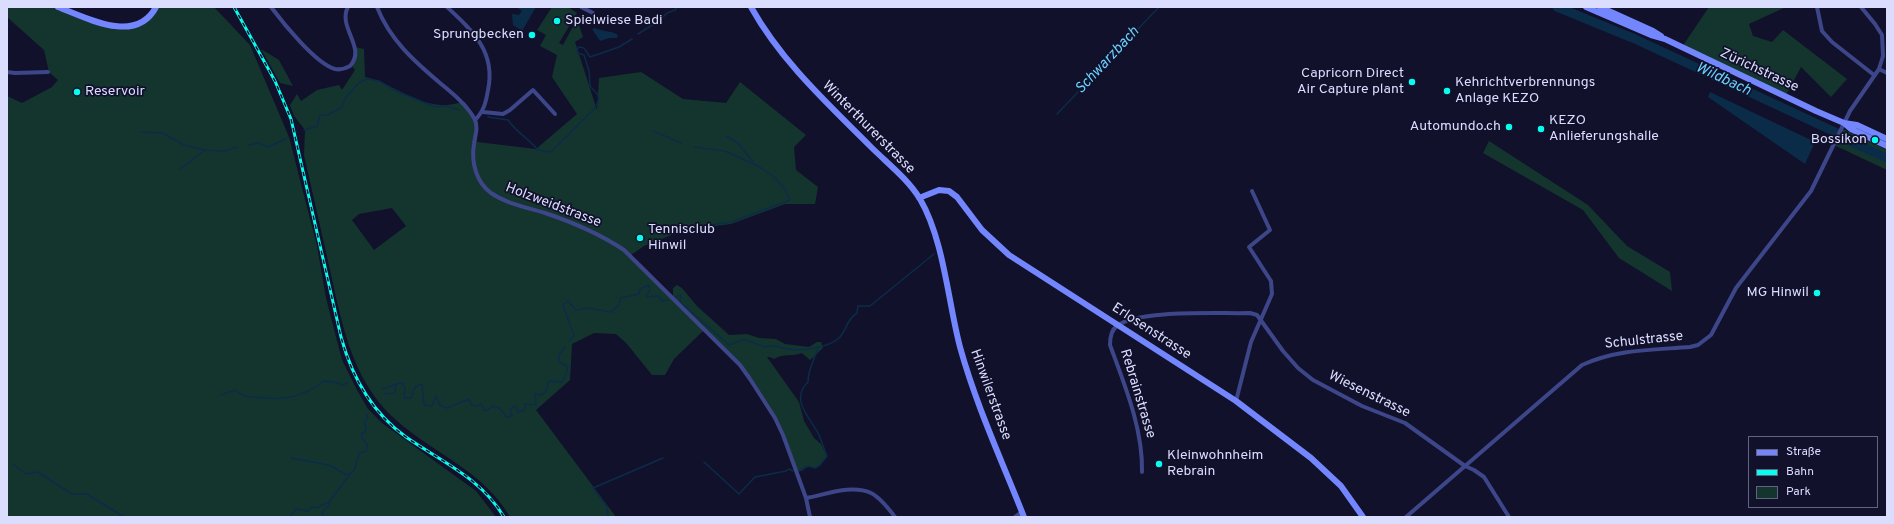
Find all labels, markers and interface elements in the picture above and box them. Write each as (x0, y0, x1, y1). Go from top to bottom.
place label: Spielwiese Badi (565, 13, 663, 29)
marker: Spielwiese Badi (552, 16, 562, 26)
water label: Schwarzbach (1072, 24, 1144, 98)
place label: Sprungbecken (433, 27, 524, 43)
marker: Sprungbecken (527, 30, 537, 40)
street label: Zürichstrasse (1717, 45, 1801, 97)
water label: Wildbach (1692, 59, 1754, 101)
place label: Capricorn Direct Air Capture plant (1297, 66, 1404, 98)
place label: Kehrichtverbrennungs Anlage KEZO (1455, 75, 1595, 108)
marker: Capricorn Direct Air Capture plant (1407, 77, 1417, 87)
street label: Winterthurerstrasse (818, 78, 918, 178)
place label: Reservoir (85, 84, 145, 100)
marker: Kehrichtverbrennungs Anlage KEZO (1442, 86, 1452, 96)
marker: Reservoir (72, 87, 82, 97)
place label: KEZO Anlieferungshalle (1549, 113, 1659, 146)
place label: Automundo.ch (1410, 119, 1501, 135)
marker: Automundo.ch (1504, 122, 1514, 132)
marker: KEZO Anlieferungshalle (1536, 124, 1546, 134)
place label: Bossikon (1811, 132, 1867, 148)
marker: Bossikon (1870, 135, 1880, 145)
street label: Holzweidstrasse (503, 180, 603, 232)
place label: Tennisclub Hinwil (648, 222, 715, 254)
marker: Tennisclub Hinwil (635, 233, 645, 243)
place label: MG Hinwil (1746, 285, 1809, 301)
marker: MG Hinwil (1812, 288, 1822, 298)
street label: Erlosenstrasse (1108, 300, 1194, 364)
street label: Schulstrasse (1604, 329, 1684, 353)
street label: Hinwilerstrasse (966, 347, 1014, 443)
street label: Rebrainstrasse (1115, 347, 1159, 441)
street label: Wiesenstrasse (1325, 368, 1413, 422)
legend (1748, 436, 1878, 508)
text: Straße (1786, 444, 1821, 460)
place label: Kleinwohnheim Rebrain (1167, 448, 1263, 480)
marker: Kleinwohnheim Rebrain (1154, 459, 1164, 469)
text: Bahn (1786, 464, 1814, 480)
text: Park (1786, 484, 1811, 500)

